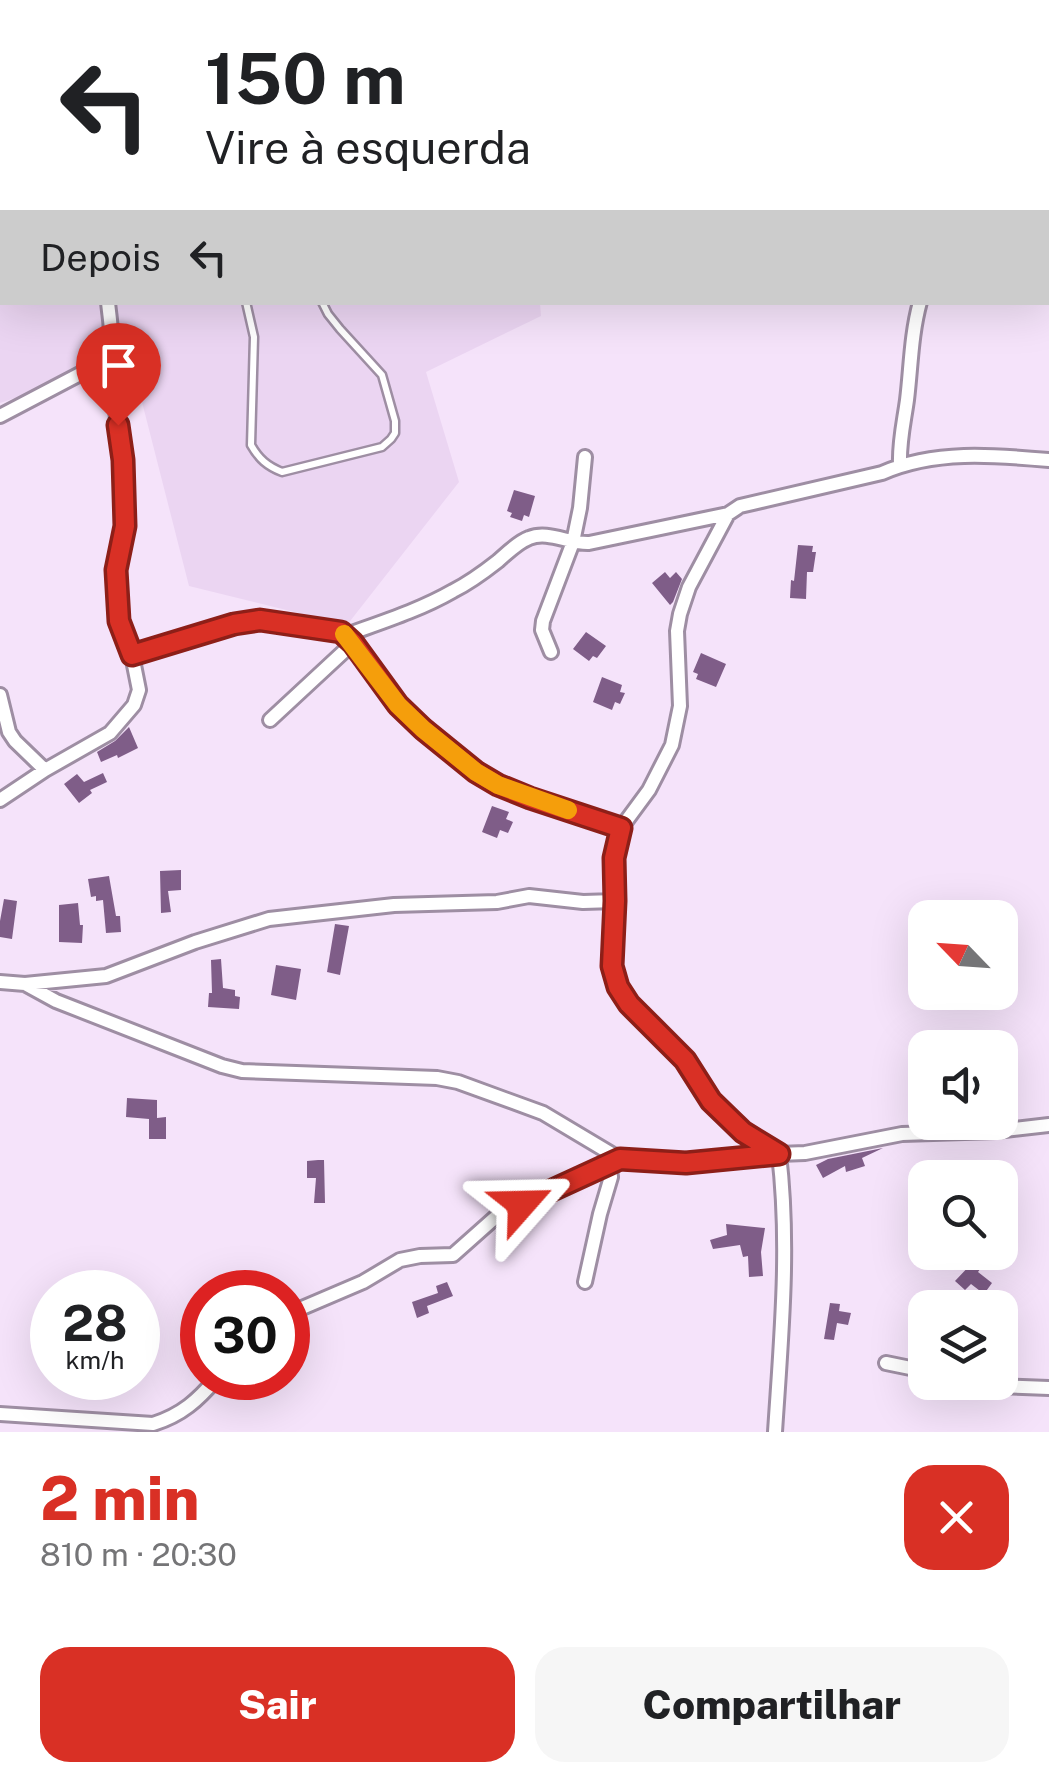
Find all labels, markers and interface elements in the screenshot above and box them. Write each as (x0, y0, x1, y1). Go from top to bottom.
text: 150 m (205, 37, 406, 120)
icon: left (40, 40, 170, 170)
text: Vire à esquerda (205, 121, 531, 174)
icon: left (181, 230, 236, 285)
text: Depois (40, 235, 161, 280)
pin (76, 323, 161, 426)
icon: arrive (91, 338, 146, 393)
north arrow (908, 900, 1018, 1010)
map controls (908, 900, 1018, 1400)
button: sound (908, 1030, 1018, 1140)
position arrow (470, 1152, 574, 1256)
button: search (908, 1160, 1018, 1270)
speed limit sign: 30 (180, 1270, 310, 1400)
button: layers (908, 1290, 1018, 1400)
text: 28 (62, 1293, 128, 1352)
text: km/h (66, 1345, 124, 1375)
text: 2 min (40, 1463, 199, 1534)
button: close (904, 1465, 1009, 1570)
text: 810 m · 20:30 (40, 1536, 237, 1573)
button: Sair (40, 1647, 515, 1762)
button: Compartilhar (535, 1647, 1009, 1762)

